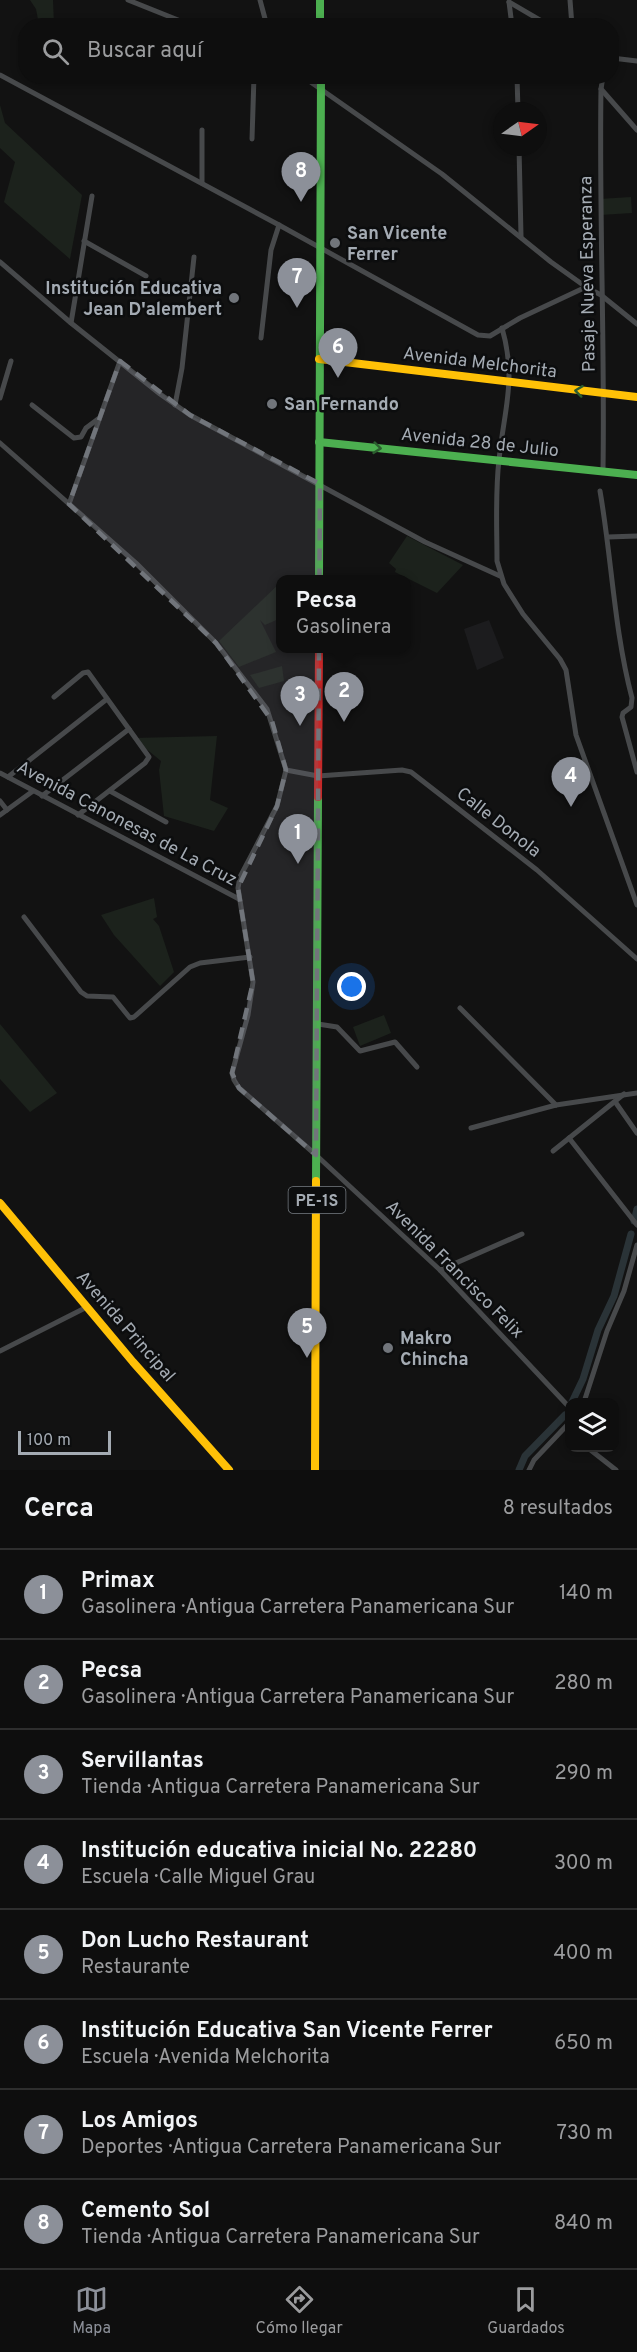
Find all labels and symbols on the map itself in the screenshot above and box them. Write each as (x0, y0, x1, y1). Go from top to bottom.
north arrow (493, 102, 547, 156)
pin: 8 (282, 152, 320, 202)
street label: Pasaje Nueva Esperanza (575, 176, 602, 372)
place label: San Vicente Ferrer (347, 223, 447, 267)
marker: San Vicente Ferrer (328, 236, 342, 250)
pin: 7 (278, 258, 316, 308)
place label: Institución Educativa Jean D'alembert (45, 278, 222, 322)
marker: Institución Educativa Jean D'alembert (227, 291, 241, 305)
pin: 6 (318, 328, 358, 378)
street label: Avenida Melchorita (402, 343, 558, 384)
one-way arrow (574, 385, 583, 398)
place label: San Fernando (284, 394, 399, 417)
marker: San Fernando (265, 397, 279, 411)
street label: Avenida 28 de Julio (400, 424, 560, 463)
one-way arrow (373, 441, 382, 454)
pin: 2 (324, 672, 364, 722)
pin: 3 (280, 676, 320, 726)
street label: Avenida Canonesas de La Cruz (12, 756, 240, 892)
pin: 4 (552, 758, 590, 807)
street label: Calle Donola (451, 783, 545, 863)
pin: 1 (278, 814, 318, 864)
your location (337, 972, 366, 1001)
road number: PE-1S (288, 1187, 346, 1213)
street label: Avenida Francisco Felix (380, 1196, 528, 1344)
street label: Avenida Principal (70, 1267, 180, 1387)
pin: 5 (288, 1308, 326, 1358)
place label: Makro Chincha (400, 1328, 468, 1372)
marker: Makro Chincha (381, 1341, 395, 1355)
scale bar (18, 1428, 111, 1456)

